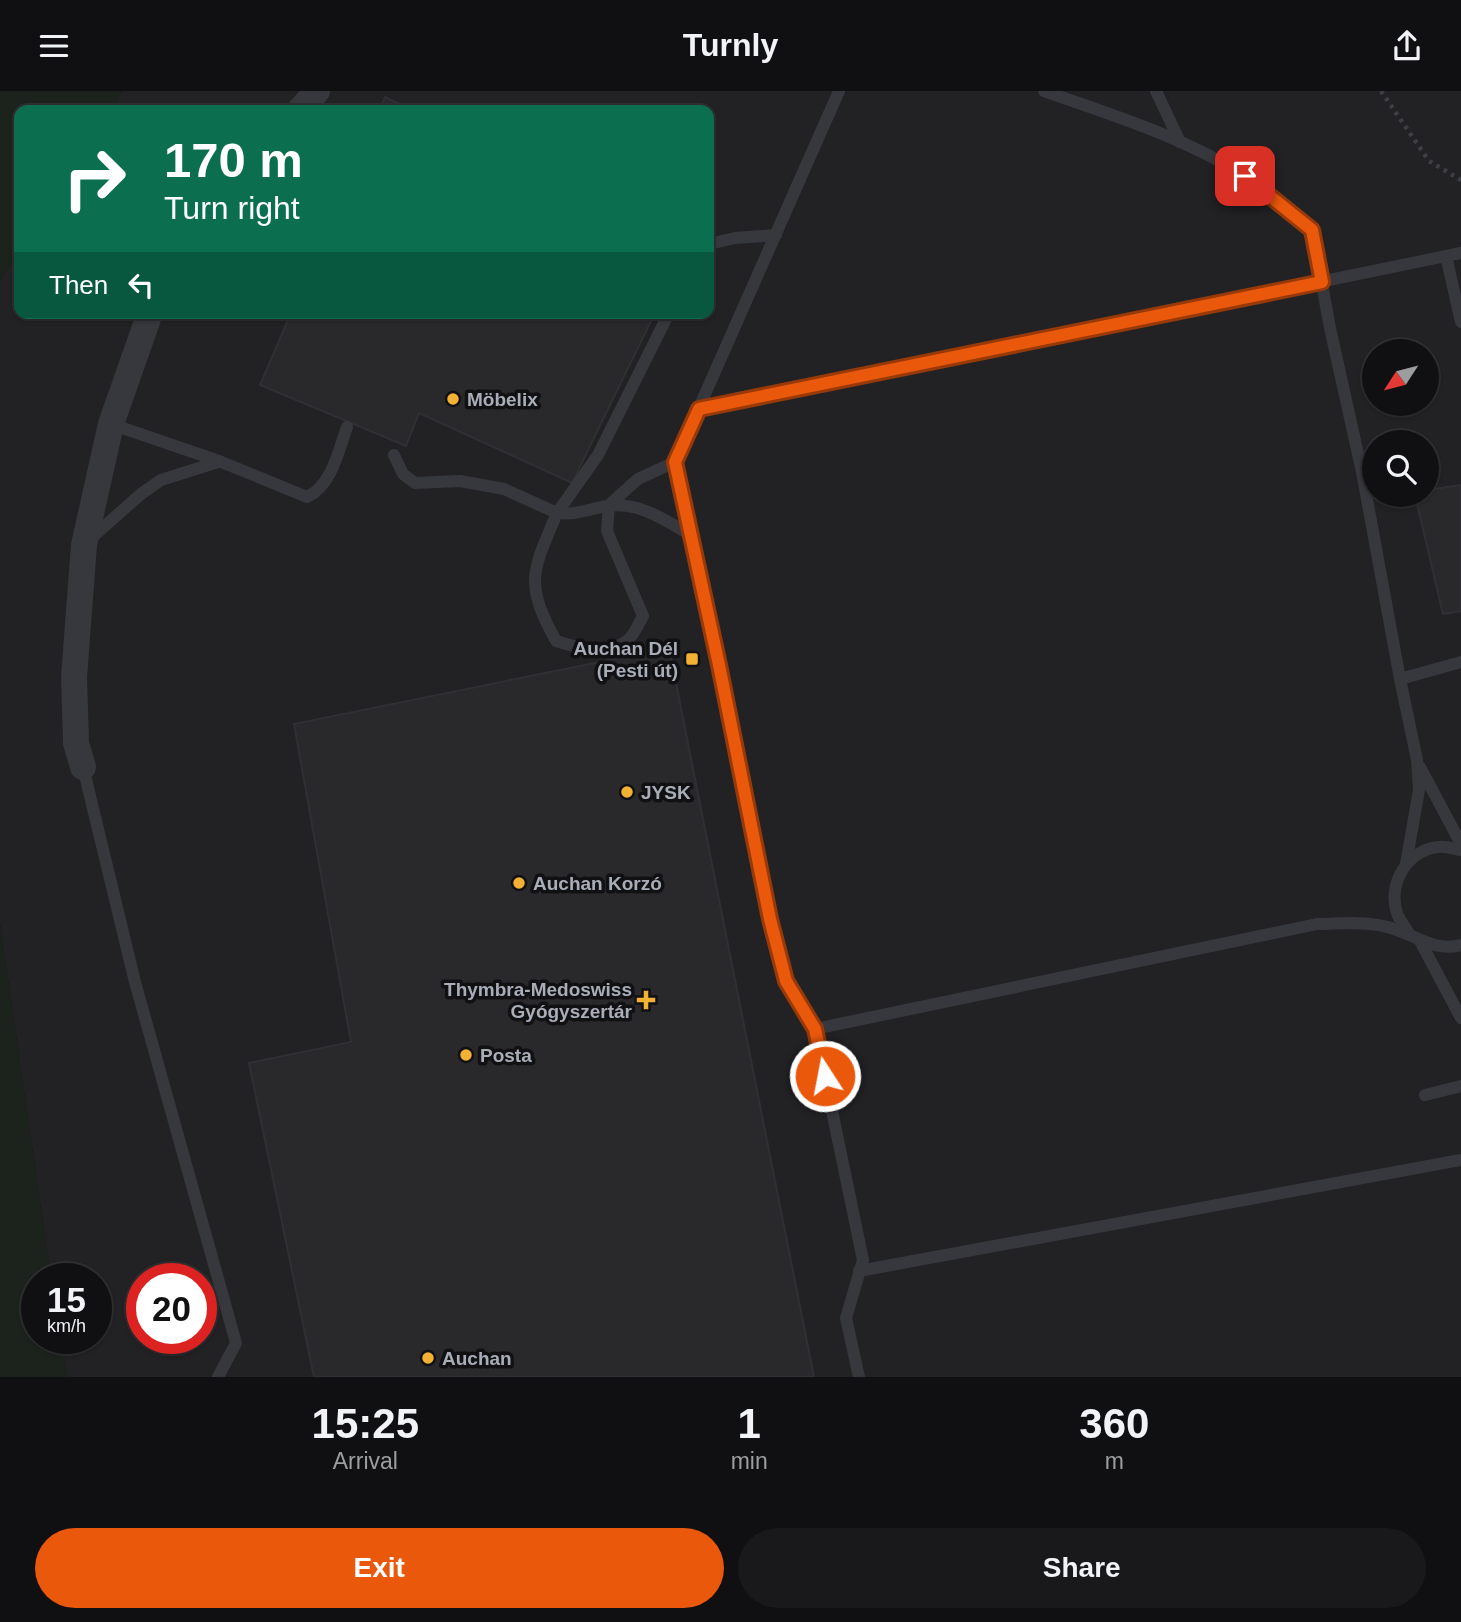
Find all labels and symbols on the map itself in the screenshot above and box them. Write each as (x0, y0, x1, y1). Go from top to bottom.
pin (1215, 146, 1275, 206)
north arrow (1362, 339, 1438, 417)
place label: Möbelix (467, 389, 538, 410)
marker: Möbelix (445, 391, 461, 407)
place label: Auchan Dél (Pesti út) (573, 638, 678, 681)
marker: Auchan Dél (Pesti út) (684, 651, 700, 667)
place label: JYSK (641, 782, 691, 803)
marker: JYSK (619, 784, 635, 800)
place label: Auchan Korzó (533, 873, 662, 894)
marker: Auchan Korzó (511, 875, 527, 891)
place label: Thymbra-Medoswiss Gyógyszertár (444, 979, 633, 1022)
marker: Thymbra-Medoswiss Gyógyszertár (638, 992, 654, 1008)
position arrow (788, 1039, 862, 1113)
place label: Posta (480, 1045, 532, 1066)
marker: Posta (458, 1047, 474, 1063)
speed limit sign: 20 (126, 1263, 217, 1354)
place label: Auchan (442, 1348, 512, 1369)
marker: Auchan (420, 1350, 436, 1366)

